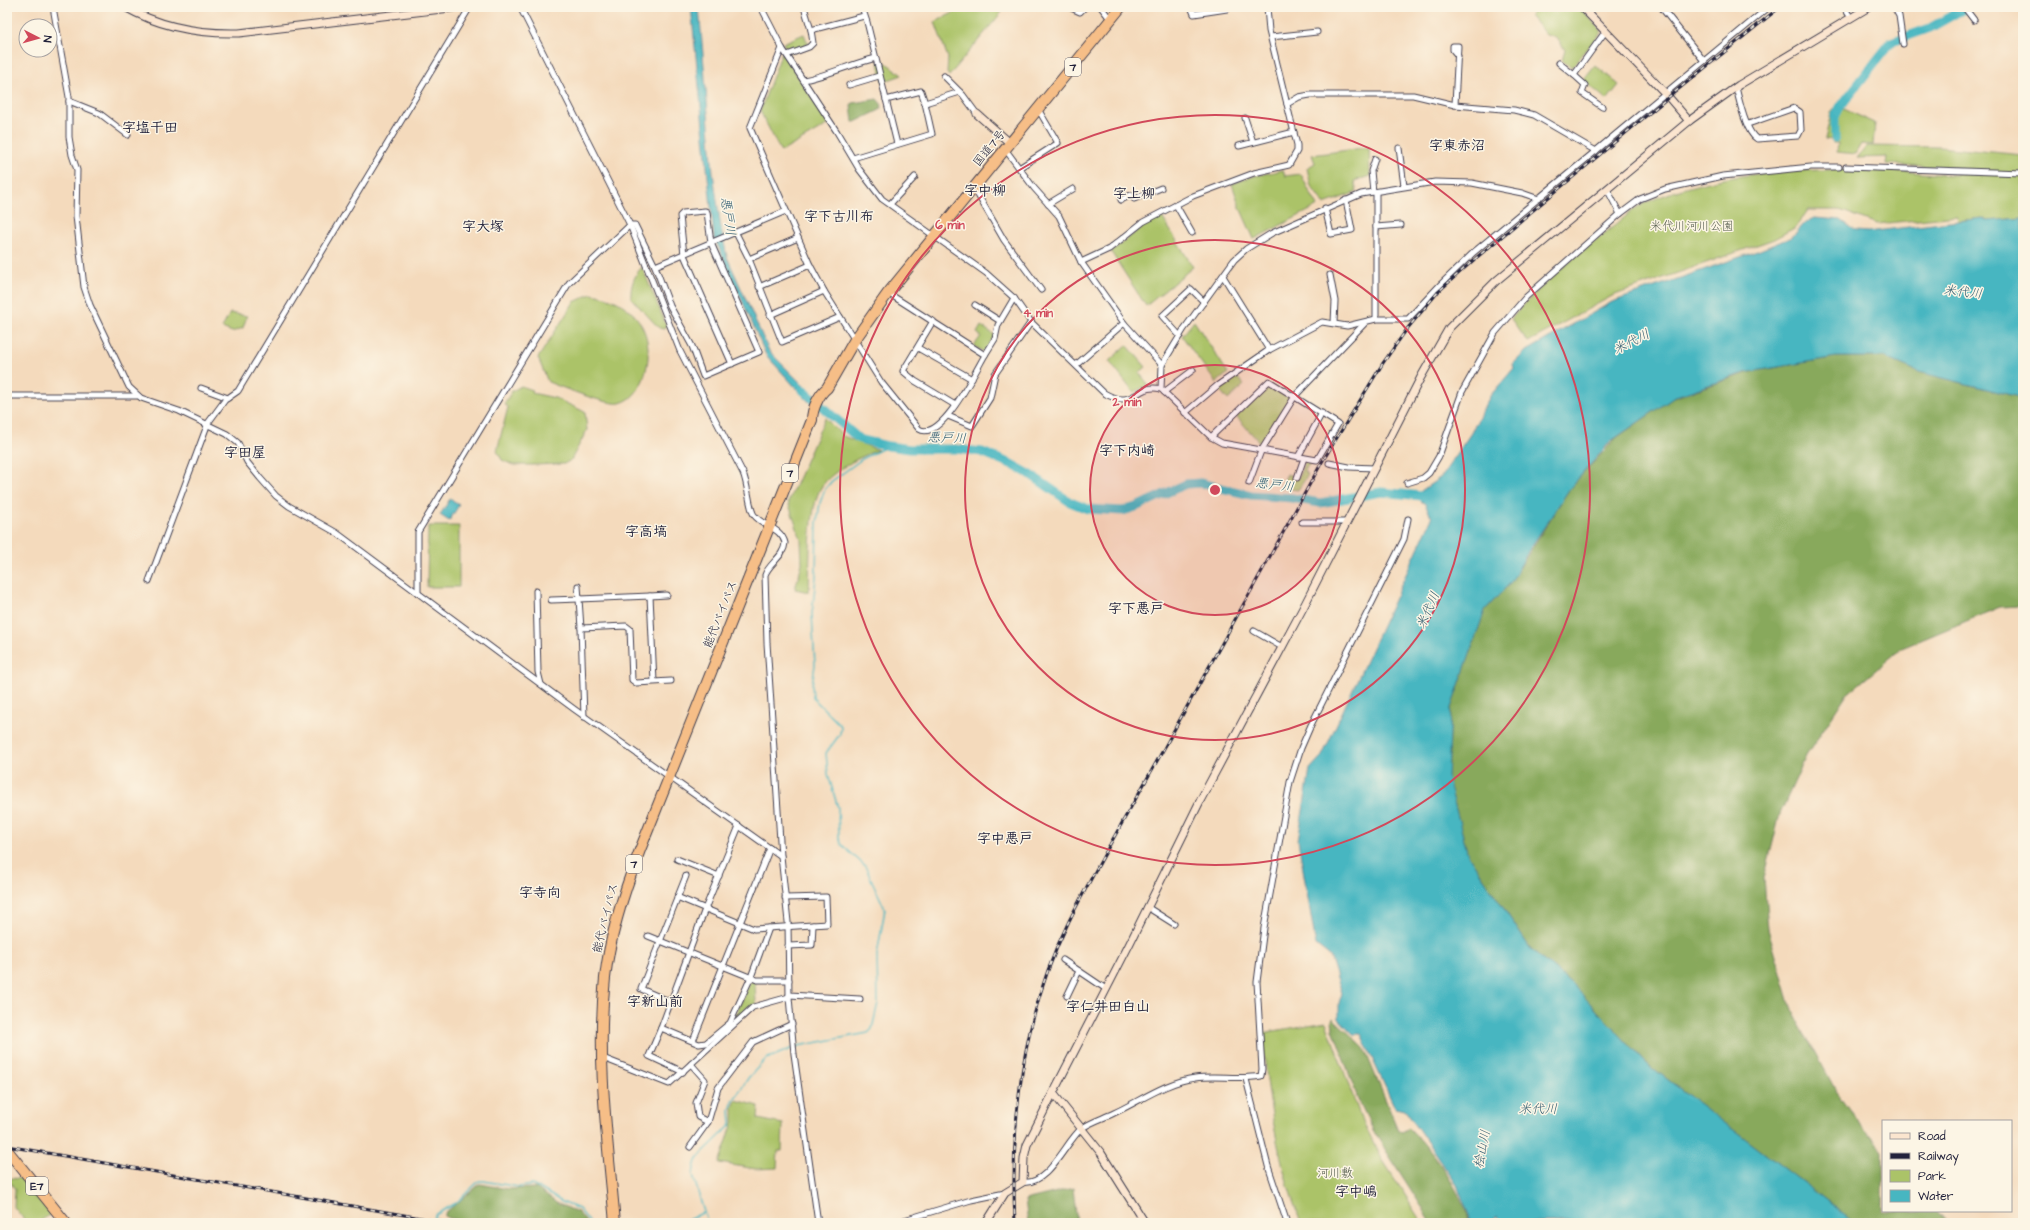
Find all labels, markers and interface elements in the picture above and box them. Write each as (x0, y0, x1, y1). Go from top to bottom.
north arrow (18, 18, 58, 58)
text: N (40, 35, 55, 43)
road number: 7 (1065, 58, 1081, 76)
district label: 字塩干田 (122, 118, 178, 138)
street label: 国道7号 (969, 126, 1010, 171)
district label: 字東赤沼 (1429, 136, 1485, 156)
district label: 字中柳 (964, 181, 1006, 201)
district label: 字上柳 (1113, 184, 1155, 204)
water label: 悪戸川 (716, 196, 740, 237)
district label: 字下古川布 (804, 207, 874, 227)
district label: 字大塚 (462, 217, 504, 237)
text: 6 min (935, 217, 965, 234)
park label: 米代川河川公園 (1650, 218, 1734, 235)
water label: 米代川 (1943, 281, 1983, 303)
text: 4 min (1023, 305, 1053, 322)
water label: 米代川 (1610, 325, 1653, 359)
text: 2 min (1112, 394, 1141, 411)
water label: 悪戸川 (927, 428, 967, 448)
district label: 字下内崎 (1099, 441, 1155, 461)
district label: 字田屋 (224, 443, 266, 463)
road number: 7 (782, 464, 798, 482)
water label: 悪戸川 (1254, 474, 1295, 496)
centre of rings (1208, 483, 1222, 497)
district label: 字高塙 (625, 522, 667, 542)
street label: 能代バイパス (699, 578, 742, 651)
water label: 米代川 (1412, 589, 1444, 632)
district label: 字下悪戸 (1108, 599, 1164, 619)
district label: 字中悪戸 (977, 829, 1033, 849)
road number: 7 (626, 855, 642, 873)
street label: 能代バイパス (589, 881, 622, 955)
district label: 字寺向 (519, 883, 561, 903)
district label: 字新山前 (627, 992, 683, 1012)
district label: 字仁井田白山 (1066, 997, 1150, 1017)
water label: 米代川 (1518, 1100, 1558, 1118)
legend (1882, 1120, 2012, 1212)
water label: 桧山川 (1469, 1128, 1495, 1170)
text: Road (1918, 1128, 1946, 1145)
text: Railway (1918, 1148, 1959, 1166)
park label: 河川敷 (1317, 1165, 1353, 1182)
text: Park (1918, 1168, 1946, 1185)
road number: E7 (26, 1177, 48, 1195)
district label: 字中嶋 (1335, 1182, 1377, 1202)
text: Water (1918, 1188, 1954, 1205)

